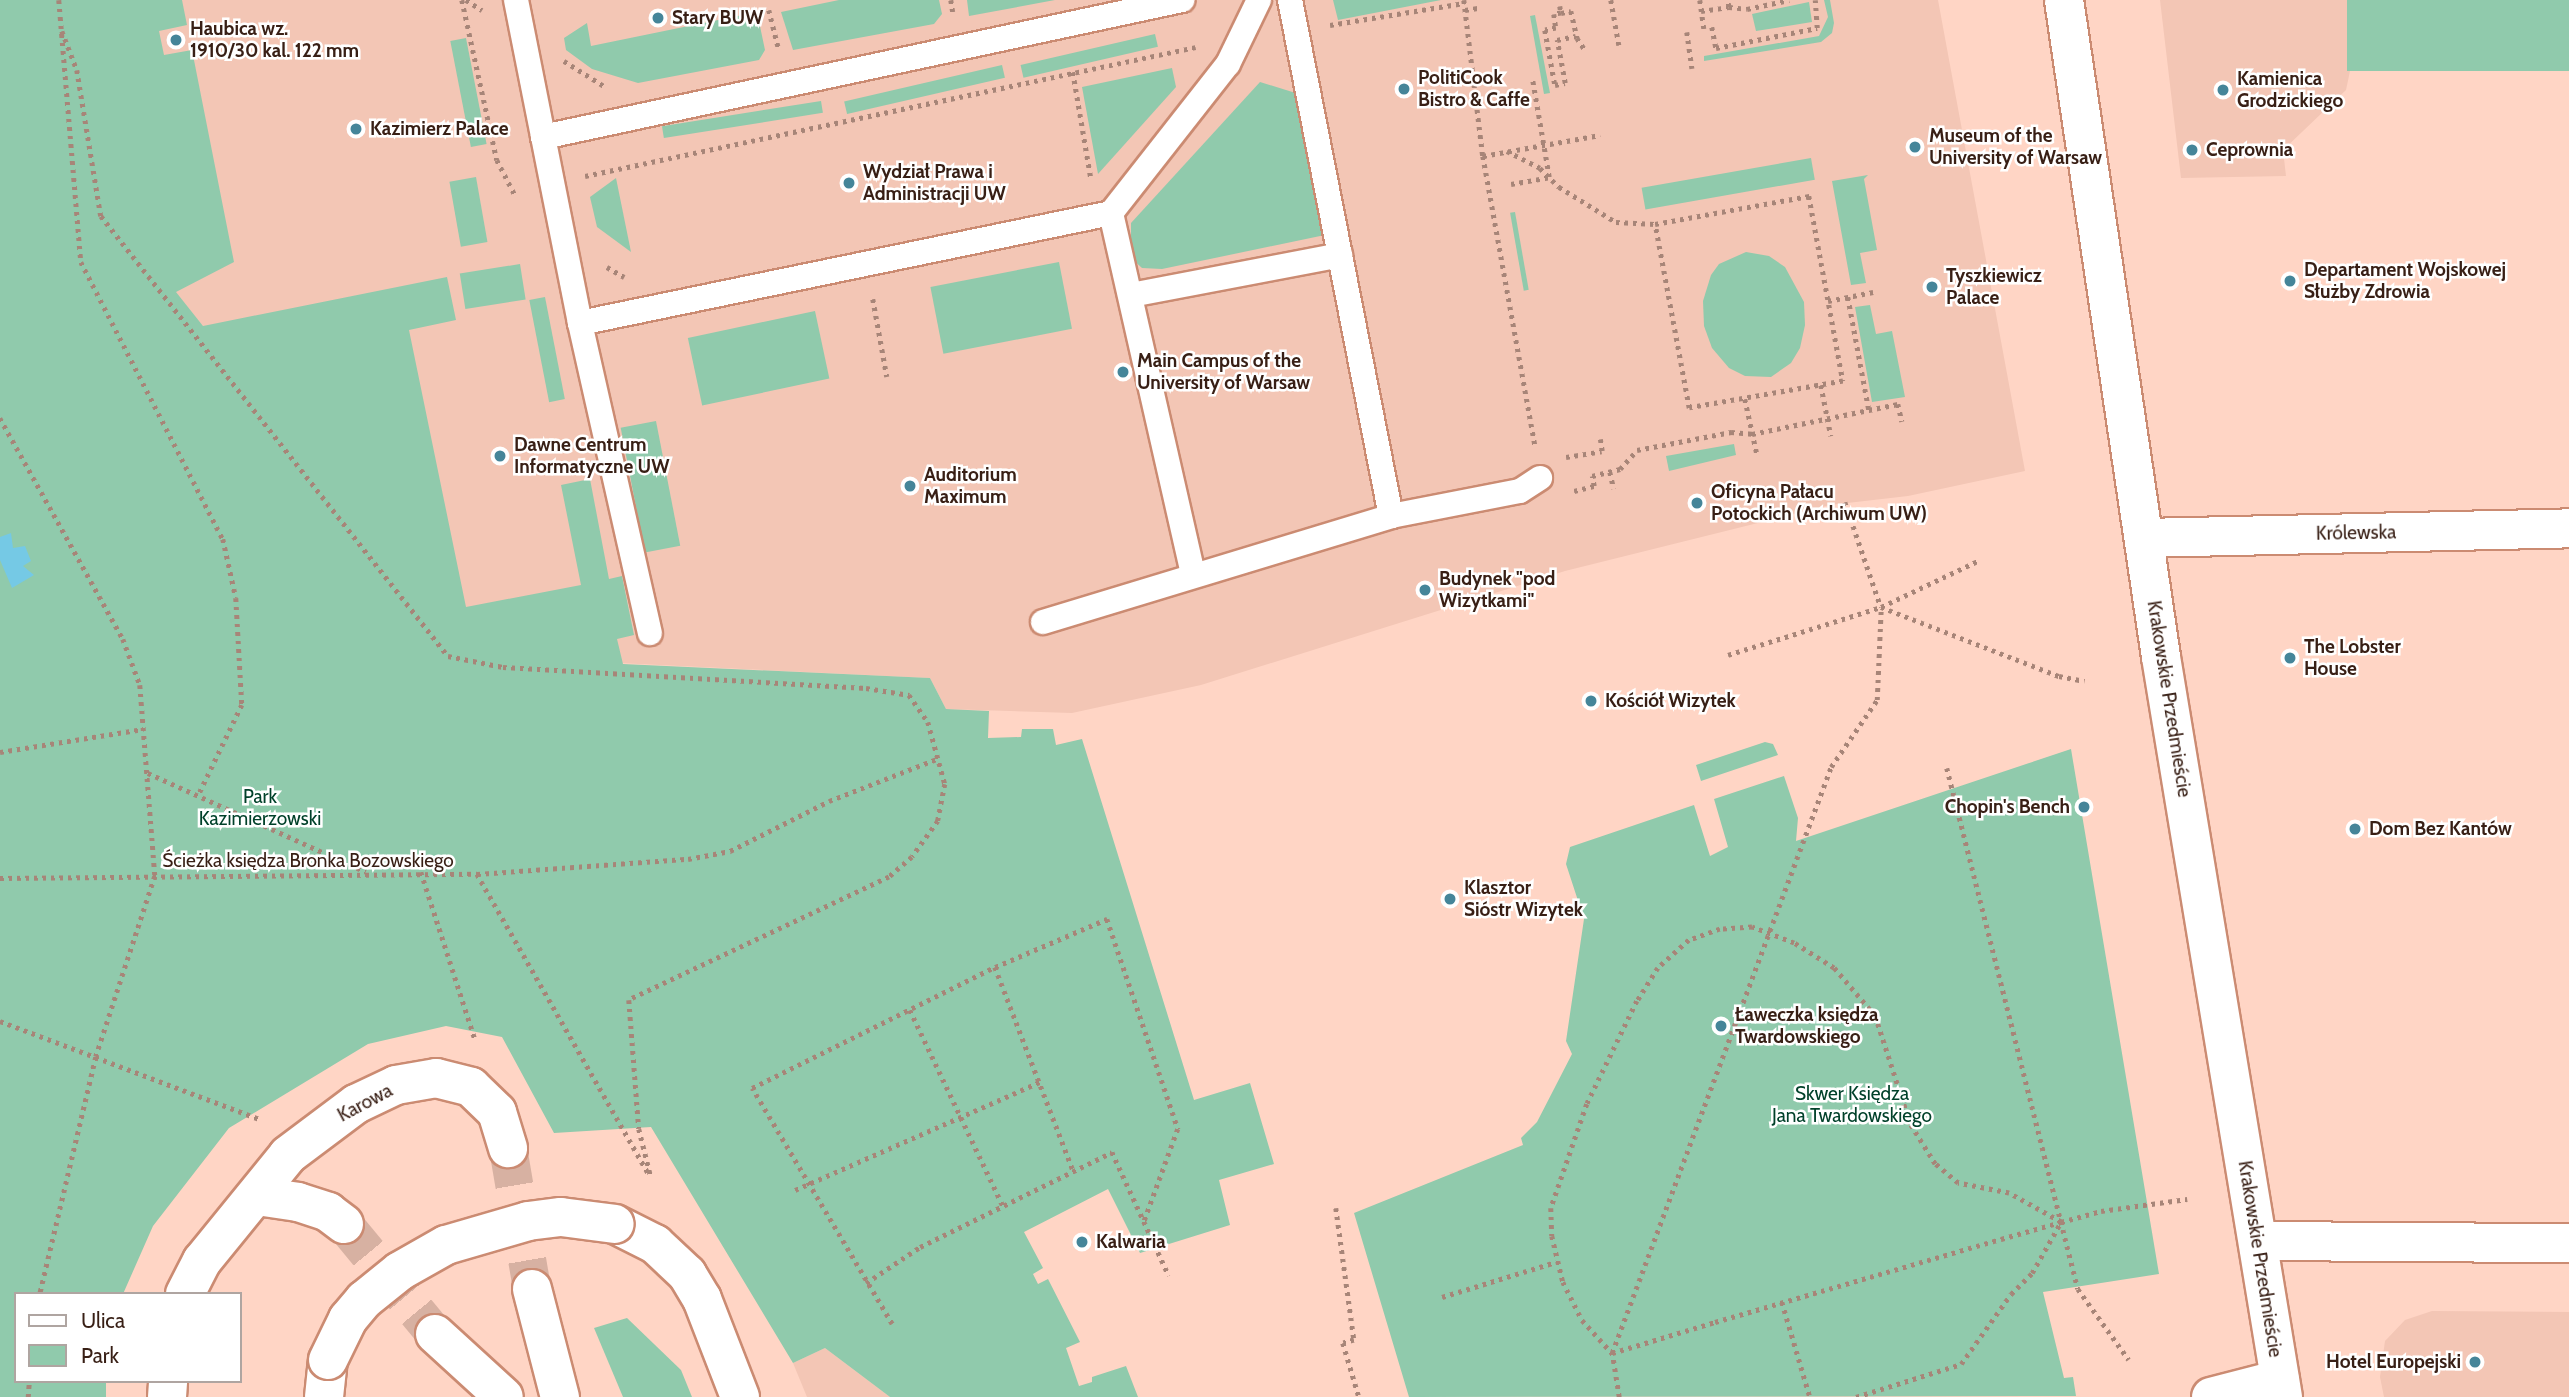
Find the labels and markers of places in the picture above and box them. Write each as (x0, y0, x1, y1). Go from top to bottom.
place label: Stary BUW (672, 7, 763, 29)
marker: Stary BUW (650, 10, 666, 26)
place label: Haubica wz. 1910/30 kal. 122 mm (190, 18, 359, 62)
marker: Haubica wz. 1910/30 kal. 122 mm (168, 32, 184, 48)
place label: PolitiCook Bistro & Caffe (1418, 67, 1530, 111)
place label: Kamienica Grodzickiego (2237, 68, 2343, 112)
marker: PolitiCook Bistro & Caffe (1396, 81, 1412, 97)
marker: Kamienica Grodzickiego (2215, 82, 2231, 98)
place label: Kazimierz Palace (370, 118, 509, 140)
marker: Kazimierz Palace (348, 121, 364, 137)
place label: Museum of the University of Warsaw (1929, 125, 2102, 169)
marker: Museum of the University of Warsaw (1907, 139, 1923, 155)
place label: Ceprownia (2206, 139, 2293, 161)
marker: Ceprownia (2184, 142, 2200, 158)
place label: Wydział Prawa i Administracji UW (863, 161, 1006, 205)
marker: Wydział Prawa i Administracji UW (841, 175, 857, 191)
place label: Departament Wojskowej Służby Zdrowia (2304, 259, 2506, 303)
place label: Tyszkiewicz Palace (1946, 265, 2042, 309)
marker: Departament Wojskowej Służby Zdrowia (2282, 273, 2298, 289)
marker: Tyszkiewicz Palace (1924, 279, 1940, 295)
place label: Main Campus of the University of Warsaw (1137, 350, 1310, 394)
marker: Main Campus of the University of Warsaw (1115, 364, 1131, 380)
place label: Dawne Centrum Informatyczne UW (514, 434, 669, 478)
marker: Dawne Centrum Informatyczne UW (492, 448, 508, 464)
place label: Auditorium Maximum (924, 464, 1017, 508)
marker: Auditorium Maximum (902, 478, 918, 494)
place label: Oficyna Pałacu Potockich (Archiwum UW) (1711, 481, 1927, 525)
marker: Oficyna Pałacu Potockich (Archiwum UW) (1689, 495, 1705, 511)
place label: Budynek "pod Wizytkami" (1439, 568, 1555, 612)
marker: Budynek "pod Wizytkami" (1417, 582, 1433, 598)
place label: The Lobster House (2304, 636, 2401, 680)
marker: The Lobster House (2282, 650, 2298, 666)
place label: Kościół Wizytek (1605, 690, 1736, 712)
marker: Kościół Wizytek (1583, 693, 1599, 709)
place label: Chopin's Bench (1945, 796, 2070, 818)
marker: Chopin's Bench (2076, 799, 2092, 815)
place label: Dom Bez Kantów (2369, 818, 2512, 840)
marker: Dom Bez Kantów (2347, 821, 2363, 837)
place label: Klasztor Sióstr Wizytek (1464, 877, 1583, 921)
marker: Klasztor Sióstr Wizytek (1442, 891, 1458, 907)
place label: Ławeczka księdza Twardowskiego (1735, 1004, 1879, 1048)
marker: Ławeczka księdza Twardowskiego (1713, 1018, 1729, 1034)
place label: Kalwaria (1096, 1231, 1166, 1253)
marker: Kalwaria (1074, 1234, 1090, 1250)
place label: Hotel Europejski (2326, 1351, 2461, 1373)
marker: Hotel Europejski (2467, 1354, 2483, 1370)

